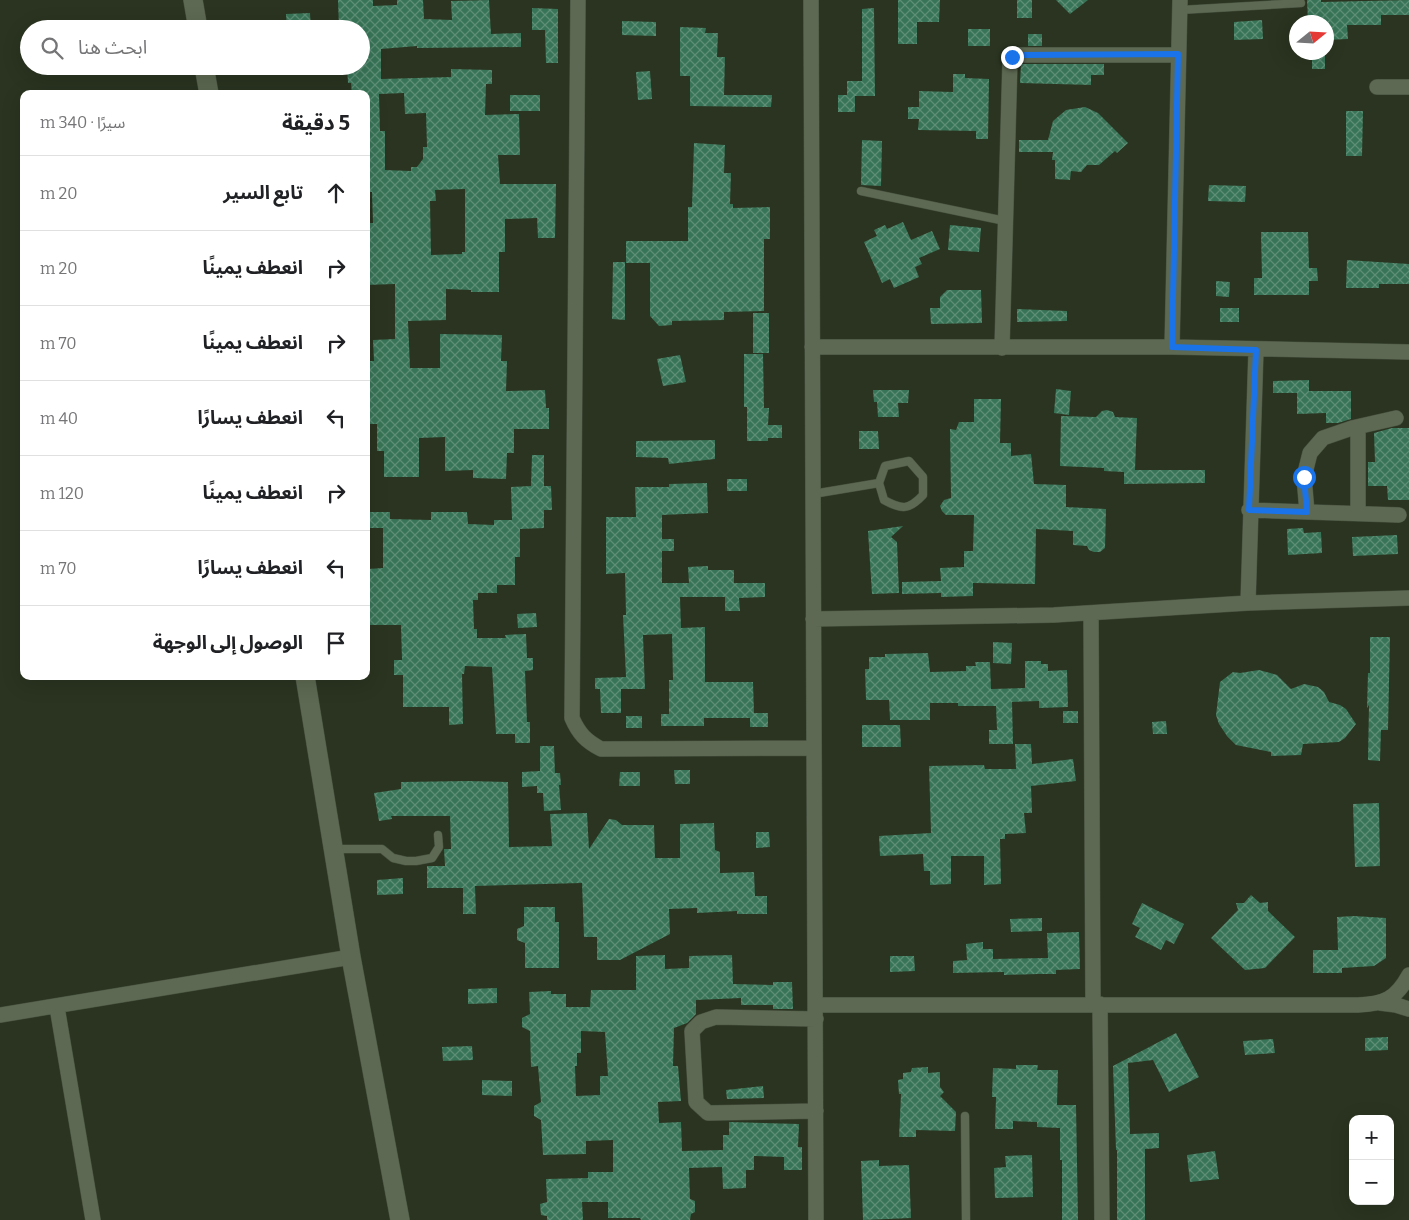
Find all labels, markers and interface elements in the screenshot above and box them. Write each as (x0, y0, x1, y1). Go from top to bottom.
north arrow (1289, 15, 1334, 60)
search box (20, 20, 370, 75)
icon: search (38, 34, 66, 62)
text: ابحث هنا (78, 36, 147, 59)
route end (1001, 46, 1024, 69)
text: 5 دقيقة (282, 110, 350, 136)
text: سيرًا · 340 m (40, 113, 125, 132)
icon: ahead (322, 179, 350, 207)
text: تابع السير (223, 181, 303, 204)
text: 20 m (40, 184, 77, 203)
icon: right (322, 254, 350, 282)
text: انعطف يمينًا (202, 256, 303, 279)
text: 20 m (40, 259, 77, 278)
icon: right (322, 329, 350, 357)
text: انعطف يمينًا (202, 331, 303, 354)
text: 70 m (40, 334, 76, 353)
icon: left (322, 404, 350, 432)
text: انعطف يسارًا (198, 406, 303, 429)
text: 40 m (40, 409, 78, 428)
route start (1293, 466, 1316, 489)
icon: right (322, 479, 350, 507)
text: انعطف يمينًا (202, 481, 303, 504)
text: 120 m (40, 484, 84, 503)
icon: left (322, 554, 350, 582)
text: انعطف يسارًا (198, 556, 303, 579)
text: 70 m (40, 559, 76, 578)
icon: arrive (322, 629, 350, 657)
text: الوصول إلى الوجهة (153, 631, 303, 654)
map controls (1349, 1115, 1394, 1205)
button: + (1349, 1115, 1394, 1160)
button: − (1349, 1160, 1394, 1205)

